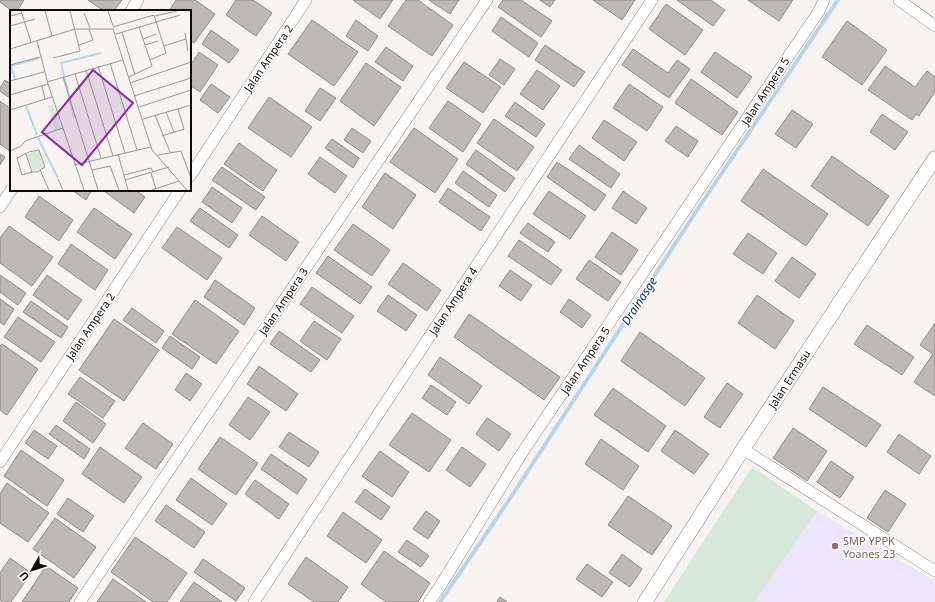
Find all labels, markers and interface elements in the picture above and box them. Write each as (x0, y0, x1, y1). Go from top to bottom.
inset map (10, 10, 191, 191)
street label: Jalan Ampera 2 (239, 22, 296, 95)
street label: Jalan Ampera 5 (737, 54, 792, 129)
street label: Jalan Ampera 4 (425, 264, 481, 339)
street label: Jalan Ampera 3 (254, 265, 311, 338)
water label: Drainasge (617, 274, 661, 328)
street label: Jalan Ampera 2 (61, 290, 118, 363)
street label: Jalan Ampera 5 (556, 324, 613, 397)
street label: Jalan Ermasu (764, 347, 814, 412)
place label: SMP YPPK Yoanes 23 (843, 533, 895, 561)
marker: SMP YPPK Yoanes 23 (830, 541, 840, 551)
north arrow (12, 550, 52, 590)
text: U (15, 569, 32, 585)

